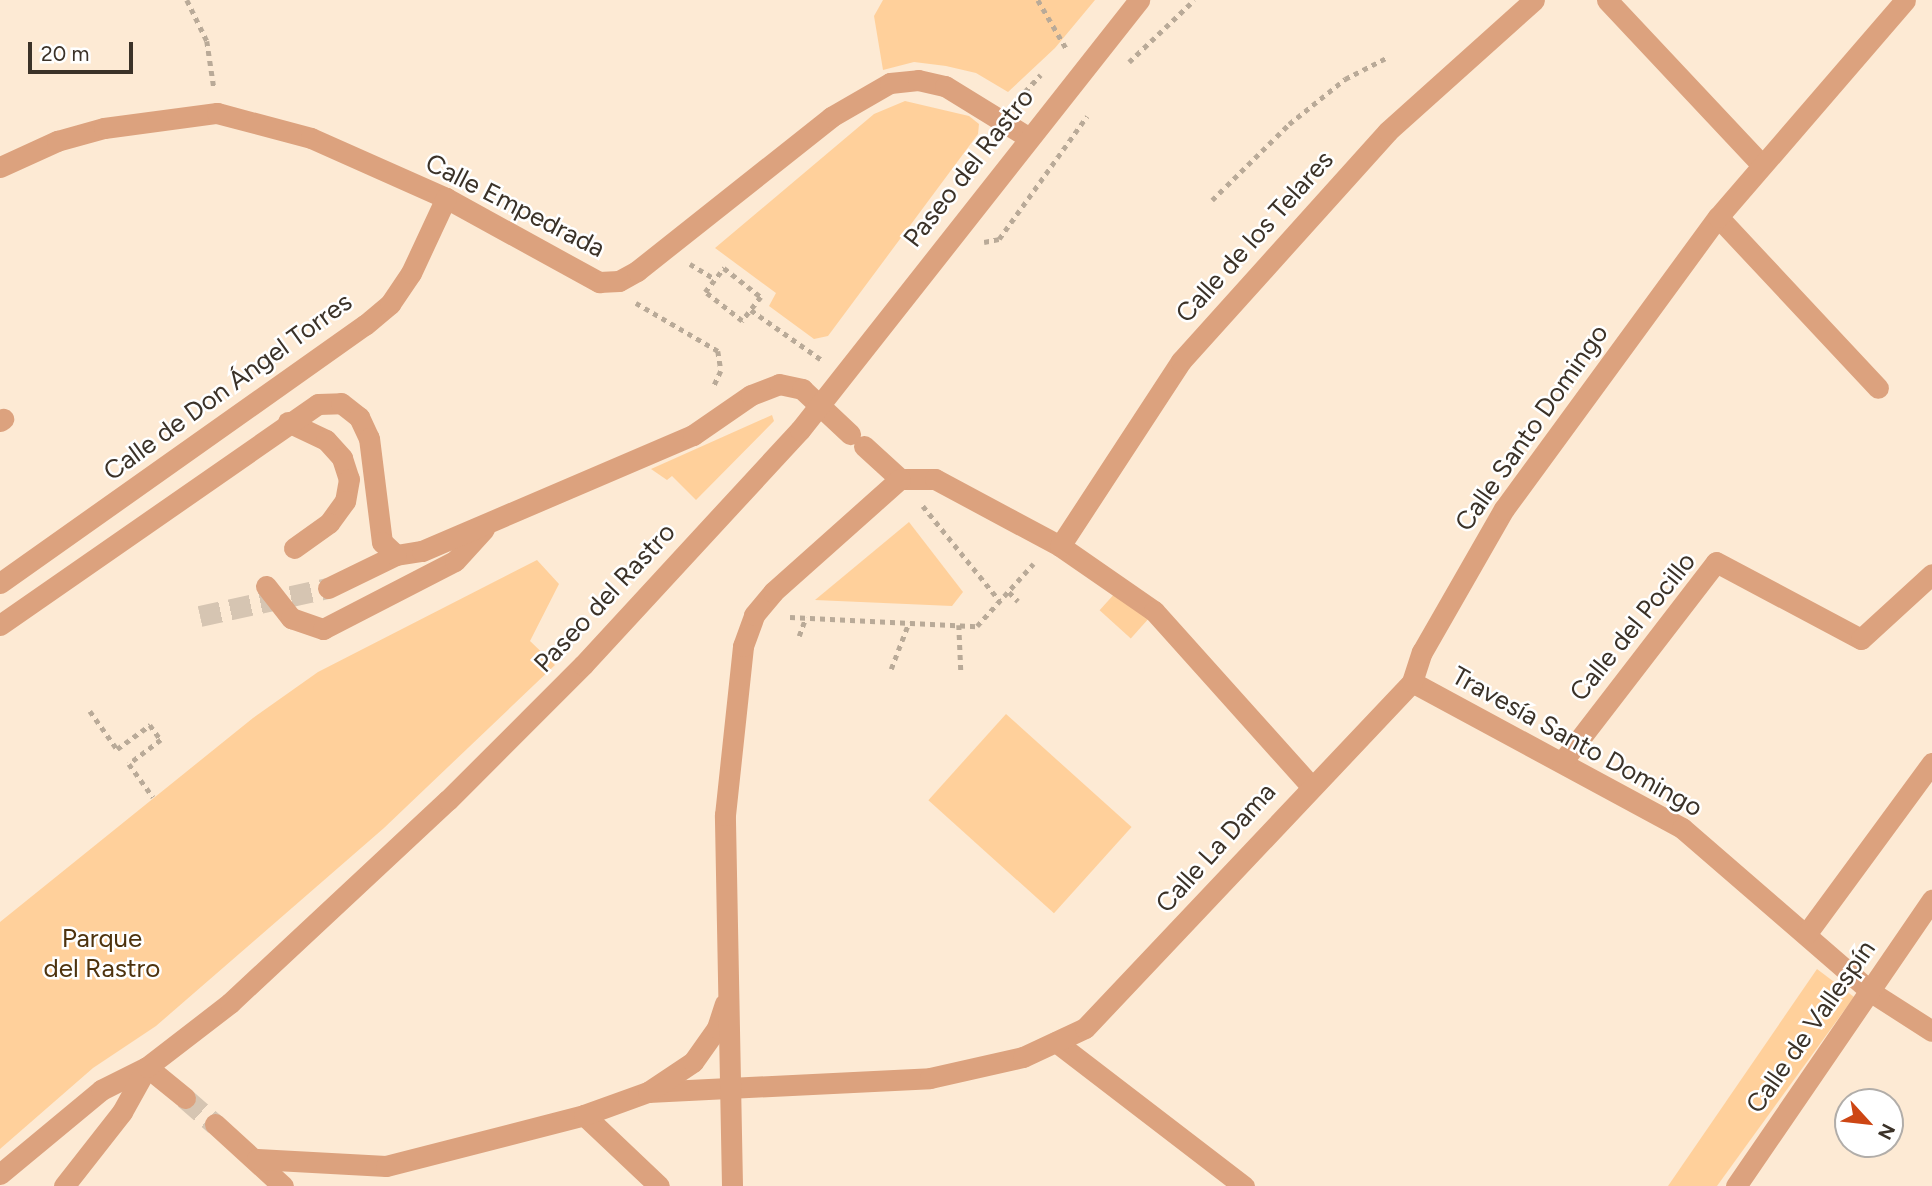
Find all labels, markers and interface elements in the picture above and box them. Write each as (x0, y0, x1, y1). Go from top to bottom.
scale bar (32, 28, 136, 72)
text: 20 m (41, 41, 89, 66)
street label: Paseo del Rastro (897, 82, 1041, 254)
street label: Calle de los Telares (1170, 145, 1340, 329)
street label: Calle Empedrada (420, 147, 610, 265)
street label: Calle de Don Ángel Torres (98, 286, 358, 488)
street label: Calle Santo Domingo (1449, 319, 1615, 537)
street label: Paseo del Rastro (528, 517, 682, 679)
street label: Calle del Pocillo (1564, 546, 1702, 708)
street label: Travesía Santo Domingo (1446, 660, 1708, 824)
street label: Calle La Dama (1150, 777, 1282, 919)
park label: Parque del Rastro (44, 923, 160, 984)
street label: Calle de Vallespín (1740, 935, 1882, 1119)
north arrow (1834, 1088, 1904, 1158)
text: N (1873, 1120, 1900, 1144)

